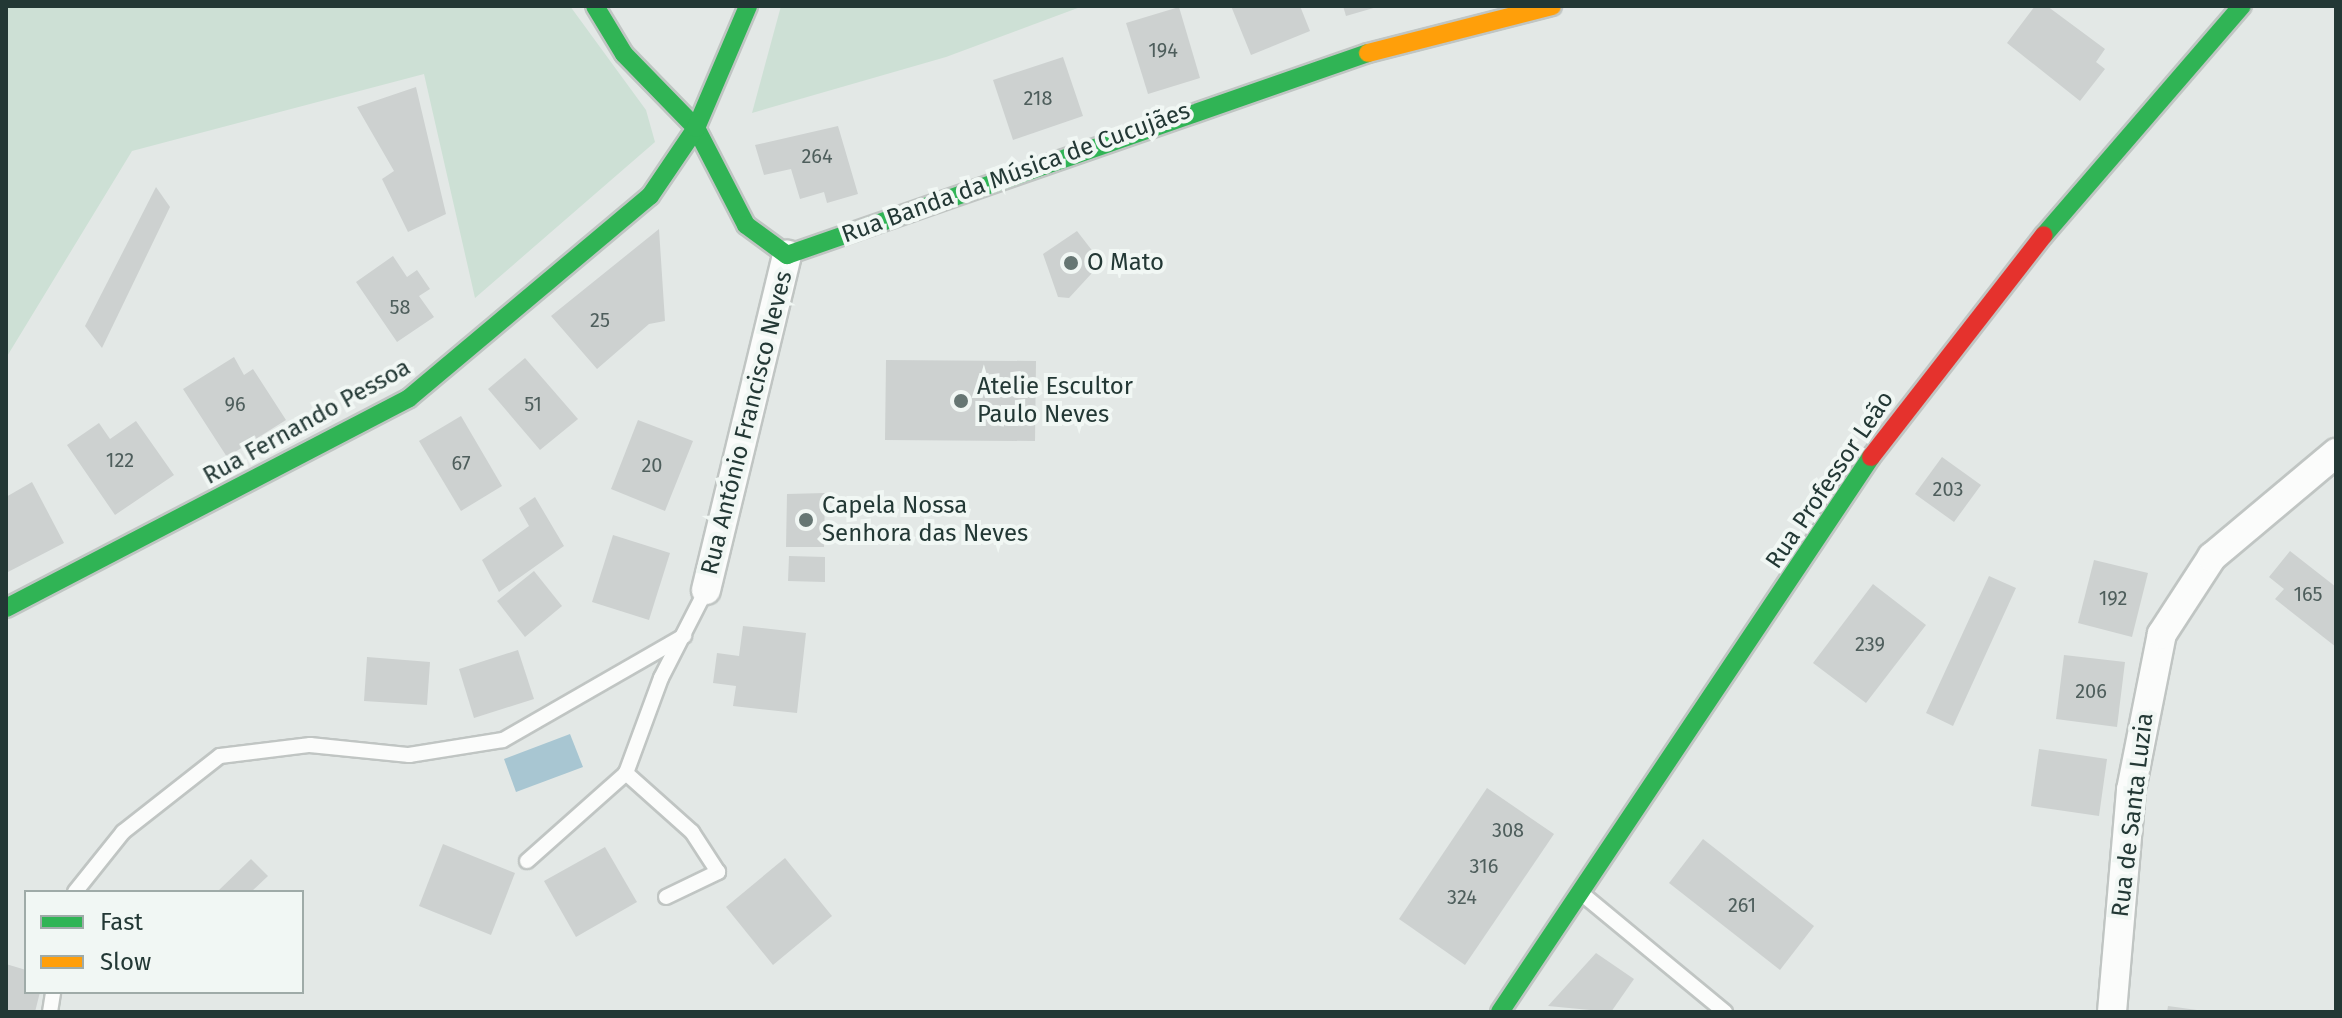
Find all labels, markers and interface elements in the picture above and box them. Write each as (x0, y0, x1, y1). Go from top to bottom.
house number: 194 (1148, 38, 1178, 62)
house number: 218 (1023, 86, 1053, 110)
street label: Rua Banda da Música de Cucujães (838, 96, 1194, 250)
house number: 264 (801, 144, 833, 168)
place label: O Mato (1087, 249, 1164, 277)
marker: O Mato (1062, 254, 1080, 272)
street label: Rua António Francisco Neves (695, 268, 799, 578)
house number: 58 (389, 295, 411, 319)
house number: 25 (590, 308, 610, 332)
street label: Rua Fernando Pessoa (198, 353, 416, 491)
place label: Atelie Escultor Paulo Neves (977, 373, 1133, 429)
street label: Rua Professor Leão (1760, 386, 1900, 574)
house number: 96 (224, 392, 246, 416)
house number: 51 (524, 392, 542, 416)
marker: Atelie Escultor Paulo Neves (952, 392, 970, 410)
house number: 122 (106, 448, 134, 472)
house number: 67 (451, 451, 471, 475)
house number: 20 (641, 453, 663, 477)
house number: 203 (1933, 477, 1963, 501)
place label: Capela Nossa Senhora das Neves (822, 492, 1028, 548)
marker: Capela Nossa Senhora das Neves (797, 511, 815, 529)
house number: 165 (2293, 582, 2323, 606)
house number: 192 (2099, 586, 2127, 610)
house number: 239 (1855, 632, 1885, 656)
house number: 206 (2075, 679, 2107, 703)
street label: Rua de Santa Luzia (2106, 711, 2160, 919)
house number: 308 (1492, 818, 1524, 842)
house number: 316 (1470, 854, 1498, 878)
house number: 324 (1447, 885, 1477, 909)
legend (24, 890, 304, 994)
house number: 261 (1728, 893, 1756, 917)
text: Fast (100, 908, 143, 936)
text: Slow (100, 948, 151, 976)

